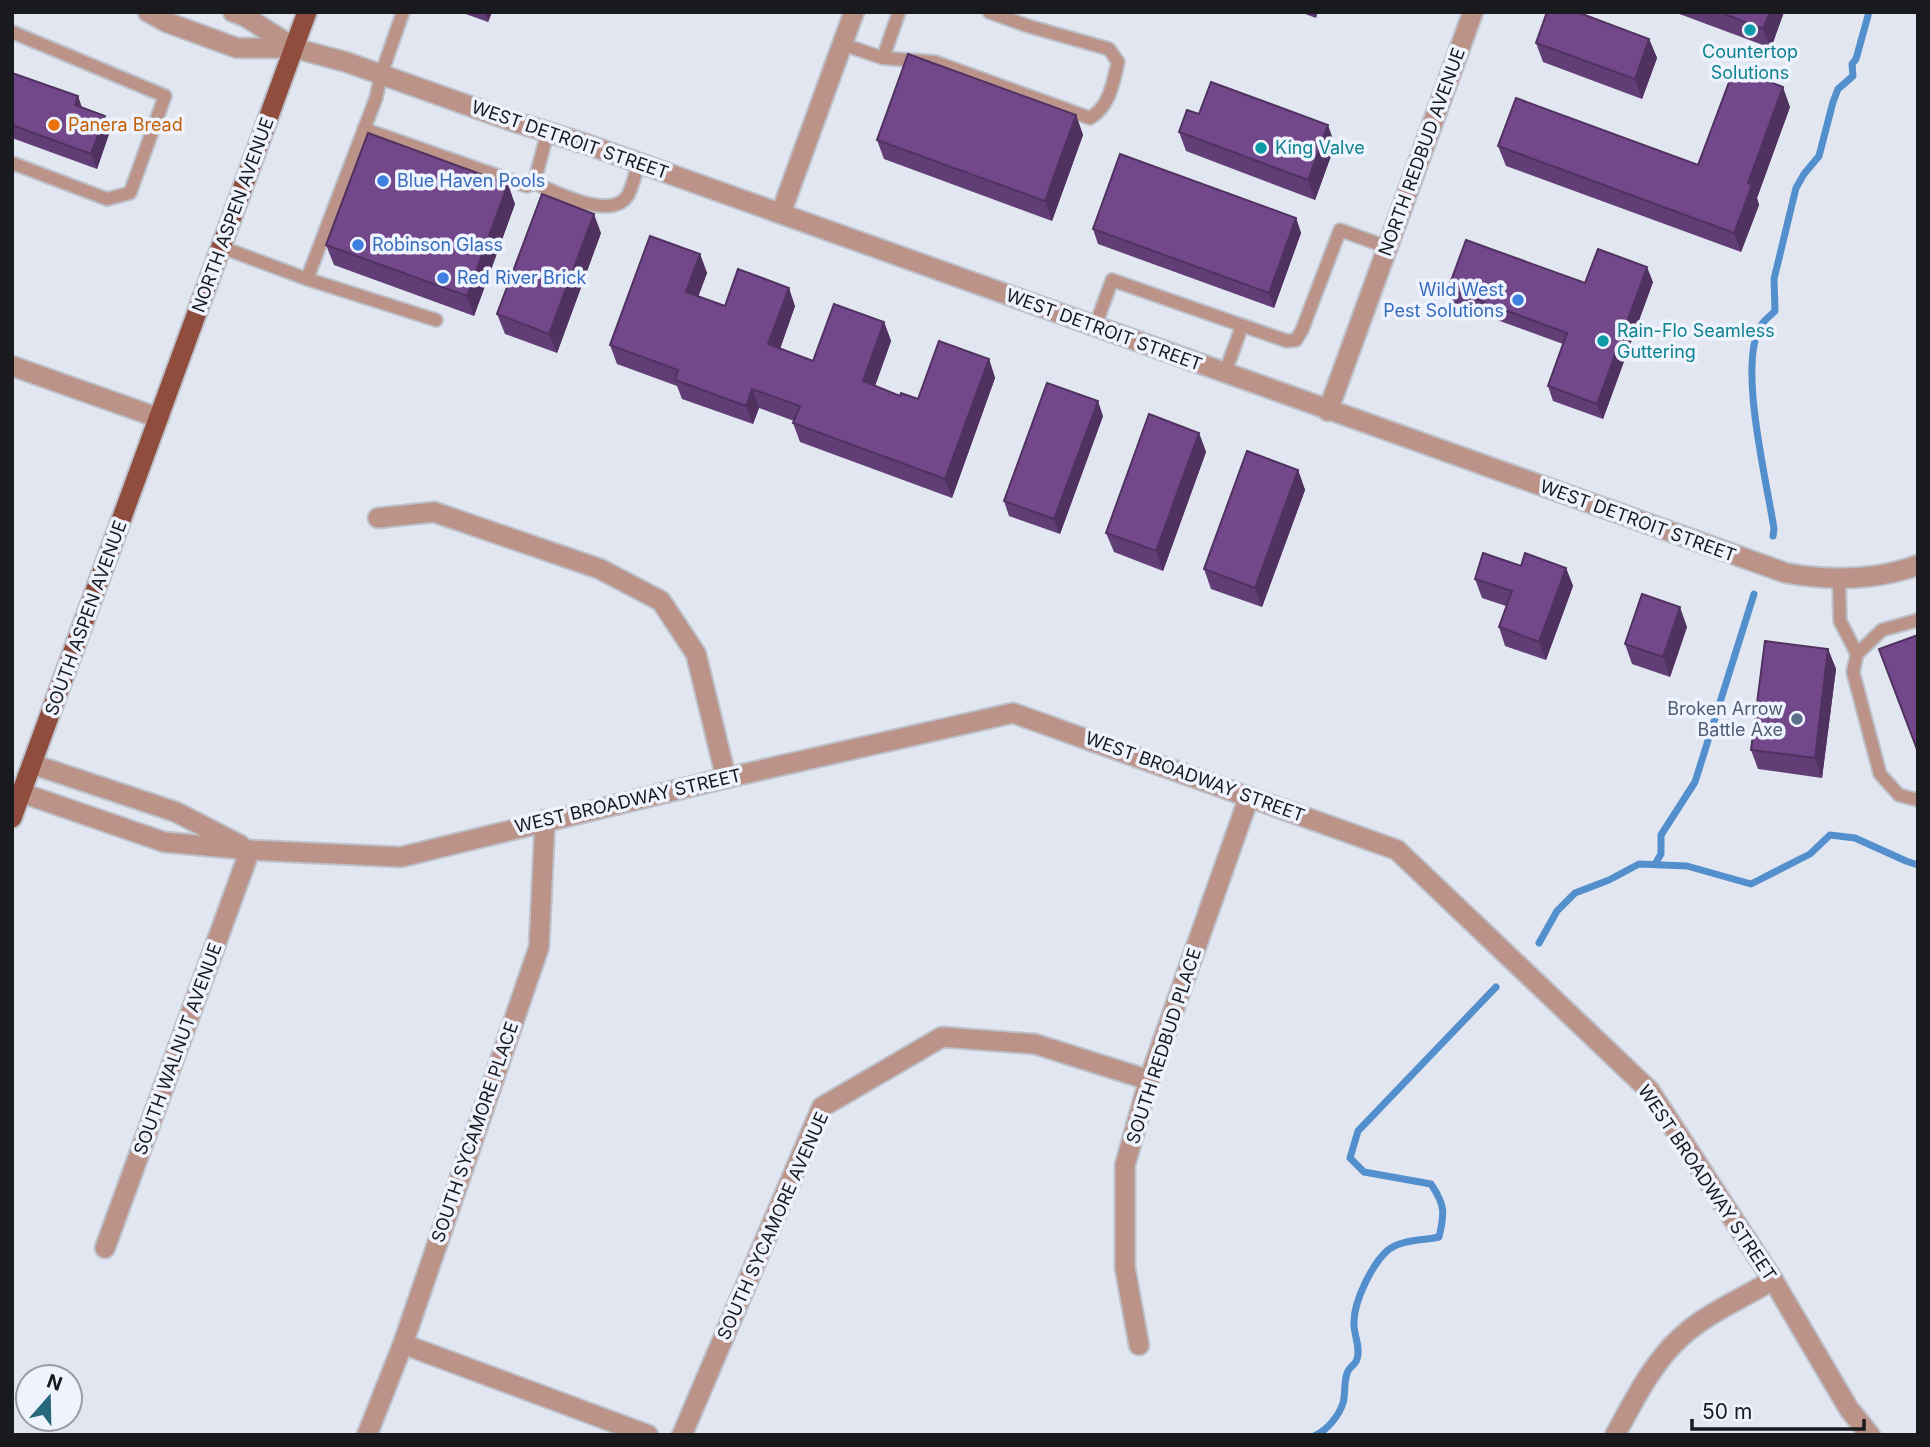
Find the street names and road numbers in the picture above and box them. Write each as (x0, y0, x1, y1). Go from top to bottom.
street label: NORTH REDBUD AVENUE (1374, 45, 1469, 259)
street label: WEST DETROIT STREET (469, 96, 671, 183)
street label: NORTH ASPEN AVENUE (187, 114, 278, 315)
street label: WEST DETROIT STREET (1003, 284, 1205, 375)
street label: WEST DETROIT STREET (1537, 475, 1739, 566)
street label: SOUTH ASPEN AVENUE (40, 518, 131, 718)
street label: WEST BROADWAY STREET (1083, 727, 1308, 826)
street label: WEST BROADWAY STREET (513, 764, 743, 837)
street label: SOUTH WALNUT AVENUE (129, 940, 226, 1158)
street label: SOUTH REDBUD PLACE (1122, 945, 1205, 1146)
street label: SOUTH SYCAMORE PLACE (427, 1019, 522, 1245)
street label: WEST BROADWAY STREET (1634, 1081, 1781, 1285)
street label: SOUTH SYCAMORE AVENUE (713, 1109, 832, 1343)

